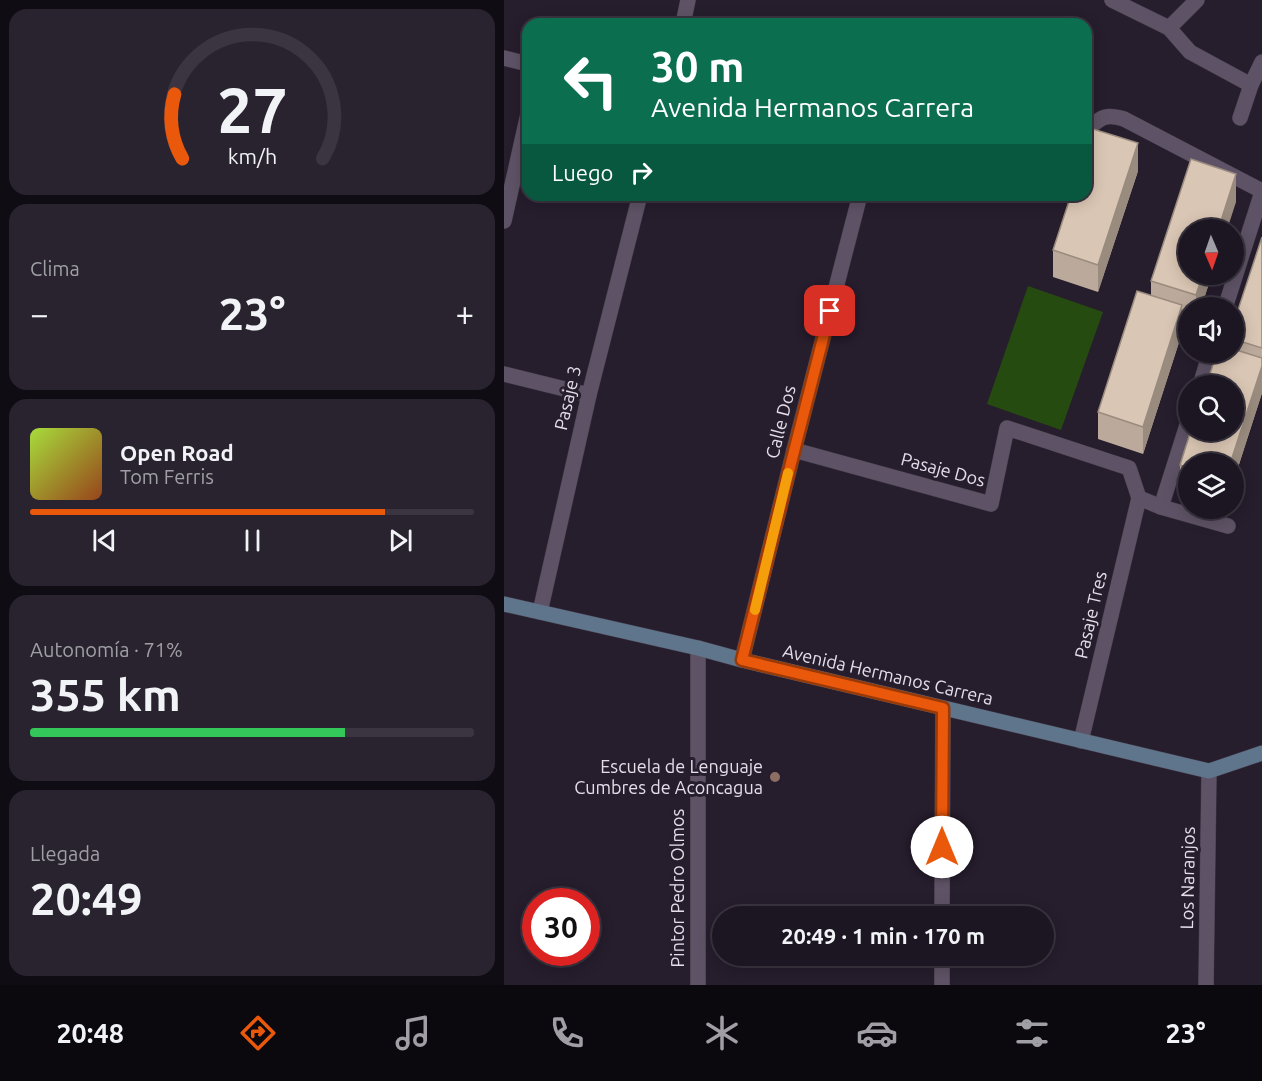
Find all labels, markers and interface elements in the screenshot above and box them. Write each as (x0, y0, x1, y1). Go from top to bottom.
icon: left (552, 42, 630, 120)
text: 30 m (651, 43, 745, 90)
text: 27 (217, 75, 287, 145)
text: Avenida Hermanos Carrera (651, 92, 974, 122)
text: km/h (227, 144, 277, 168)
icon: right (625, 156, 658, 189)
text: Luego (552, 160, 613, 185)
north arrow (1178, 219, 1244, 285)
map controls (1178, 219, 1244, 519)
text: Clima (30, 257, 80, 280)
pin (804, 285, 855, 336)
text: 23° (219, 288, 285, 339)
icon: arrive (813, 294, 846, 327)
text: − (30, 295, 49, 332)
text: + (455, 295, 474, 332)
button: sound (1178, 297, 1244, 363)
street label: Pasaje 3 (550, 364, 584, 432)
button: search (1178, 375, 1244, 441)
street label: Calle Dos (761, 383, 799, 460)
text: Open Road (120, 440, 234, 465)
street label: Pasaje Dos (899, 448, 988, 490)
button: layers (1178, 453, 1244, 519)
text: Tom Ferris (120, 465, 214, 488)
icon: previous (88, 524, 121, 557)
icon: pause (236, 524, 269, 557)
icon: next (384, 524, 417, 557)
street label: Pasaje Tres (1070, 569, 1110, 661)
text: Autonomía · 71% (30, 638, 183, 661)
street label: Avenida Hermanos Carrera (781, 640, 995, 708)
text: 355 km (30, 669, 181, 720)
place label: Escuela de Lenguaje Cumbres de Aconcagua (574, 756, 763, 797)
marker: Escuela de Lenguaje Cumbres de Aconcagua (768, 770, 782, 784)
street label: Pintor Pedro Olmos (667, 808, 687, 967)
position arrow (910, 815, 974, 879)
street label: Los Naranjos (1176, 826, 1198, 930)
text: Llegada (30, 842, 100, 865)
text: 20:49 (30, 873, 143, 924)
speed limit sign: 30 (522, 888, 600, 966)
text: 20:49 · 1 min · 170 m (781, 923, 985, 948)
icon: directions (237, 1012, 279, 1054)
icon: music (392, 1012, 434, 1054)
icon: phone (546, 1012, 588, 1054)
icon: climate (701, 1012, 743, 1054)
icon: car (856, 1012, 898, 1054)
icon: filters (1011, 1012, 1053, 1054)
text: 20:48 (56, 1018, 124, 1048)
text: 23° (1166, 1018, 1206, 1048)

